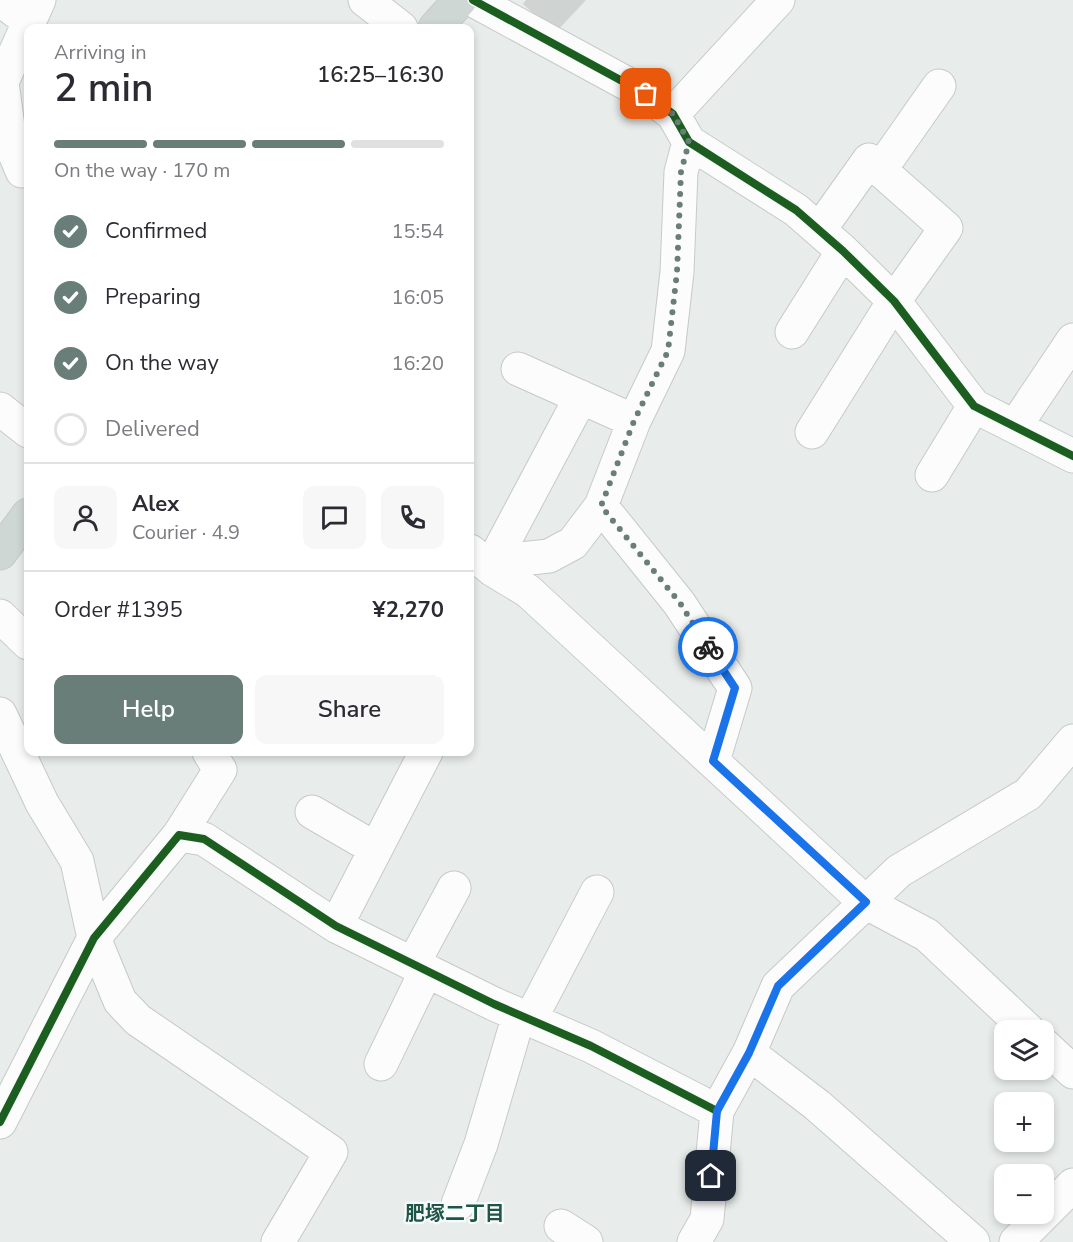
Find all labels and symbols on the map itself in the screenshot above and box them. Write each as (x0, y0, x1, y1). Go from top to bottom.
pin (620, 68, 671, 119)
courier (678, 617, 738, 677)
pin (685, 1150, 736, 1201)
district label: 肥塚二丁目 (405, 1200, 505, 1227)

